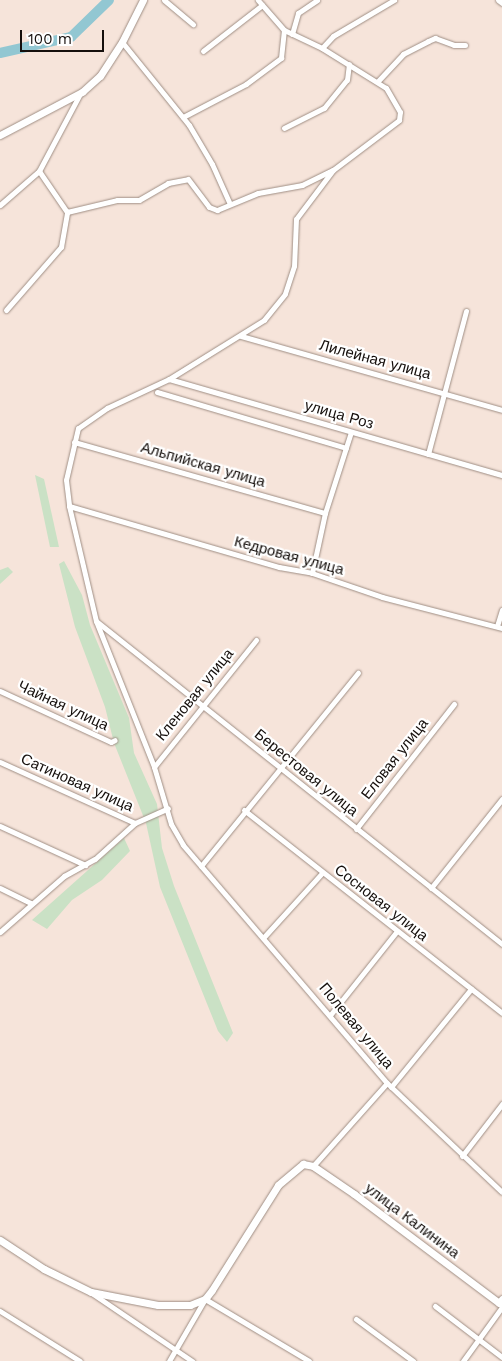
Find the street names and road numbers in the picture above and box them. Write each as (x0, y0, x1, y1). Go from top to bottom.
street label: Лилейная улица (317, 336, 433, 384)
street label: улица Роз (303, 397, 375, 433)
street label: Альпийская улица (139, 439, 267, 491)
street label: Кедровая улица (232, 533, 346, 579)
street label: Кленовая улица (152, 645, 238, 745)
street label: Чайная улица (15, 677, 111, 735)
street label: Еловая улица (358, 715, 432, 803)
street label: Берестовая улица (251, 726, 361, 820)
street label: Сатиновая улица (18, 750, 136, 816)
street label: Сосновая улица (331, 861, 431, 945)
street label: Полевая улица (315, 979, 397, 1073)
street label: улица Калинина (361, 1180, 463, 1262)

